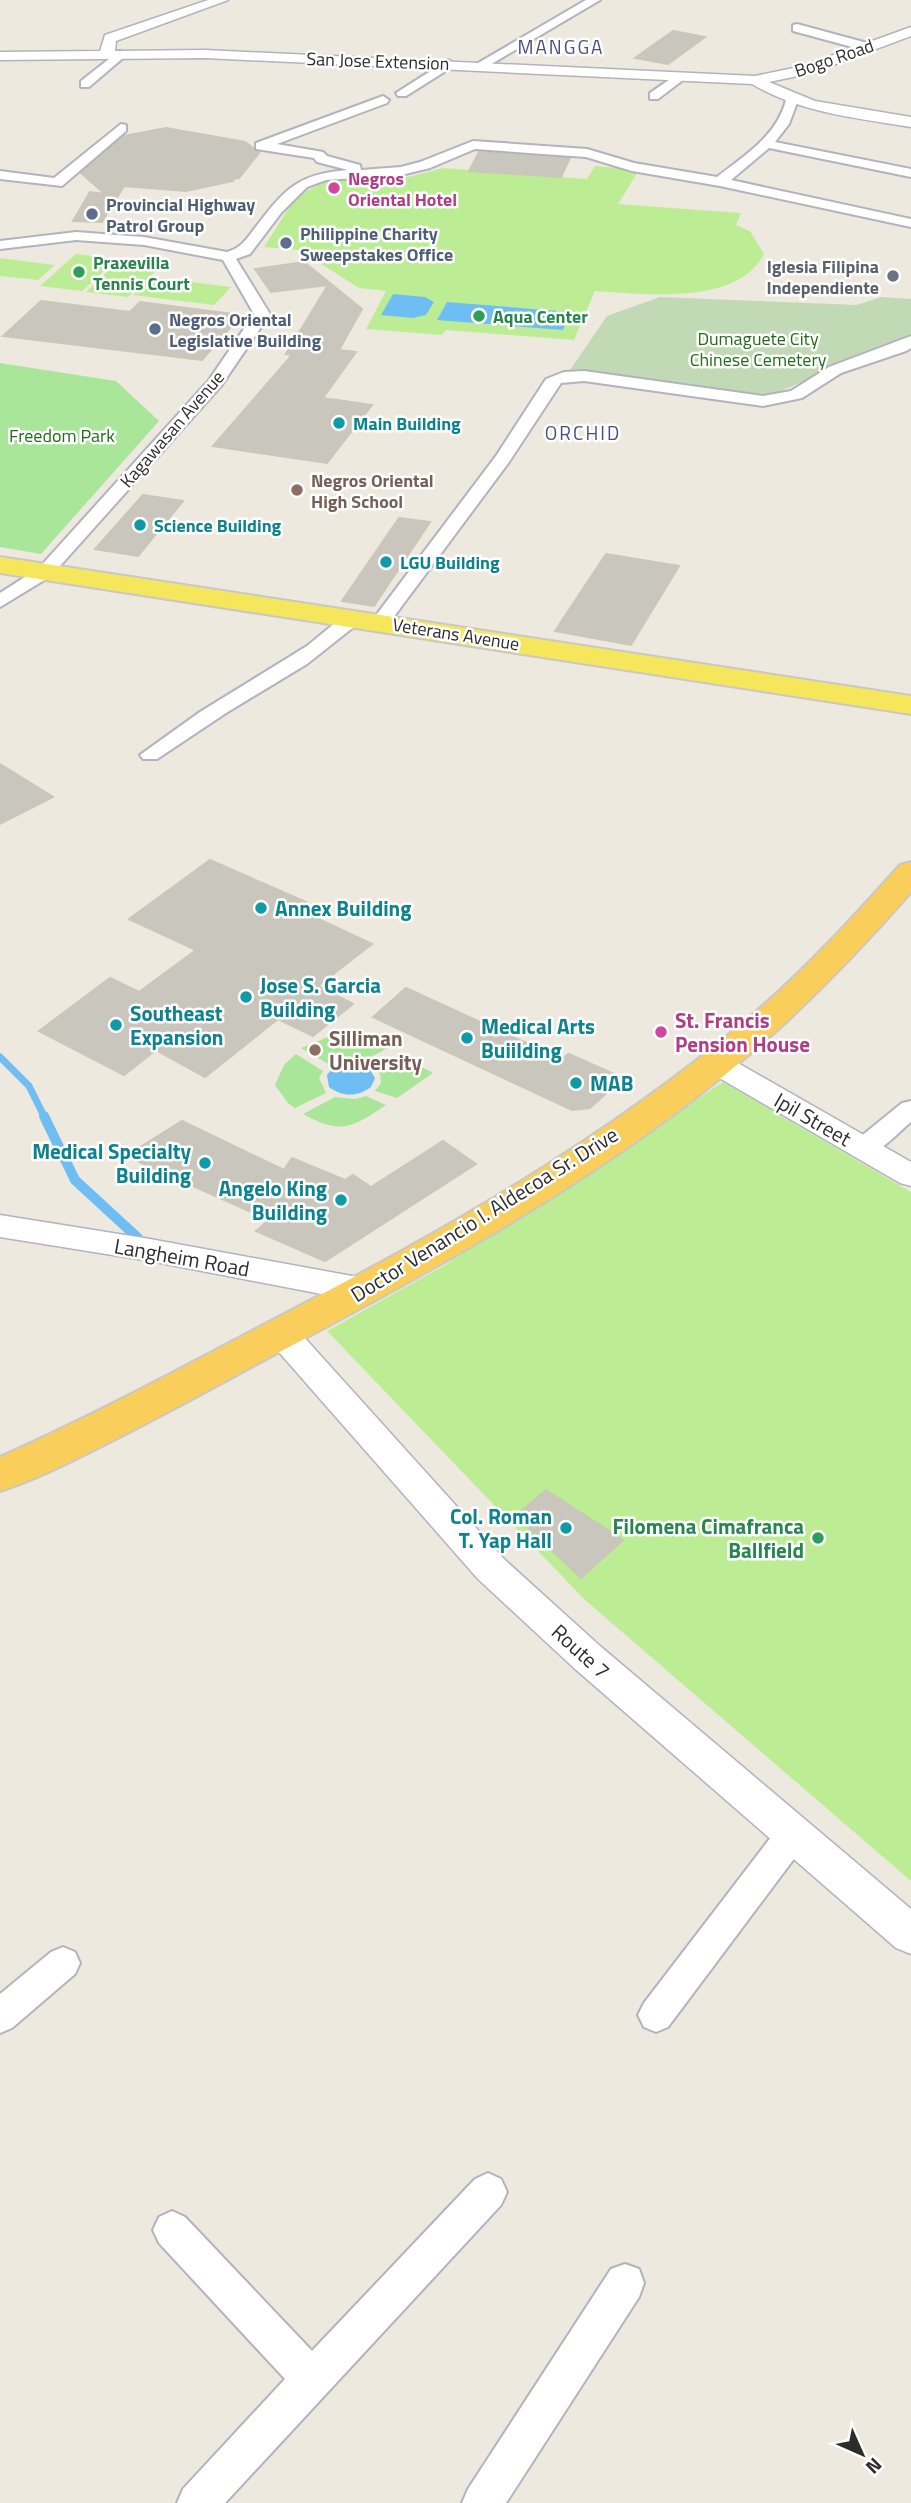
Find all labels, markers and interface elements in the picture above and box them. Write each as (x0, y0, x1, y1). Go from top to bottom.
district label: MANGGA (518, 32, 604, 61)
street label: Bogo Road (791, 32, 877, 84)
street label: San Jose Extension (306, 45, 450, 77)
place label: Negros Oriental Hotel (348, 165, 457, 213)
marker: Negros Oriental Hotel (326, 180, 342, 196)
place label: Provincial Highway Patrol Group (106, 191, 255, 239)
marker: Provincial Highway Patrol Group (84, 206, 100, 222)
place label: Philippine Charity Sweepstakes Office (300, 220, 453, 268)
marker: Philippine Charity Sweepstakes Office (278, 235, 294, 251)
place label: Praxevilla Tennis Court (93, 249, 190, 297)
place label: Iglesia Filipina Independiente (767, 253, 879, 301)
marker: Praxevilla Tennis Court (71, 264, 87, 280)
marker: Iglesia Filipina Independiente (885, 268, 901, 284)
place label: Aqua Center (493, 303, 588, 330)
place label: Negros Oriental Legislative Building (169, 306, 322, 354)
marker: Aqua Center (471, 308, 487, 324)
marker: Negros Oriental Legislative Building (147, 321, 163, 337)
park label: Dumaguete City Chinese Cemetery (690, 325, 827, 373)
street label: Kagawasan Avenue (113, 364, 231, 494)
place label: Main Building (353, 410, 461, 437)
marker: Main Building (331, 415, 347, 431)
district label: ORCHID (545, 418, 621, 447)
park label: Freedom Park (9, 422, 115, 449)
place label: Negros Oriental High School (311, 467, 434, 515)
marker: Negros Oriental High School (289, 482, 305, 498)
place label: Science Building (154, 512, 282, 539)
marker: Science Building (132, 517, 148, 533)
place label: LGU Building (400, 549, 500, 576)
marker: LGU Building (378, 554, 394, 570)
street label: Veterans Avenue (391, 611, 521, 657)
place label: Annex Building (275, 892, 411, 924)
marker: Annex Building (253, 900, 269, 916)
place label: Jose S. Garcia Building (260, 969, 381, 1025)
marker: Jose S. Garcia Building (238, 989, 254, 1005)
place label: Southeast Expansion (130, 997, 223, 1053)
place label: St. Francis Pension House (675, 1004, 810, 1060)
place label: Medical Arts Buiilding (481, 1010, 595, 1066)
marker: Southeast Expansion (108, 1017, 124, 1033)
place label: Silliman University (329, 1022, 422, 1078)
marker: St. Francis Pension House (653, 1024, 669, 1040)
marker: Medical Arts Buiilding (459, 1030, 475, 1046)
marker: Silliman University (307, 1042, 323, 1058)
place label: MAB (590, 1067, 633, 1099)
marker: MAB (568, 1075, 584, 1091)
street label: Ipil Street (768, 1084, 858, 1154)
street label: Doctor Venancio I. Aldecoa Sr. Drive (344, 1118, 624, 1310)
place label: Medical Specialty Building (32, 1135, 191, 1191)
marker: Medical Specialty Building (197, 1155, 213, 1171)
place label: Angelo King Building (219, 1172, 327, 1228)
marker: Angelo King Building (333, 1192, 349, 1208)
street label: Langheim Road (112, 1229, 252, 1285)
place label: Col. Roman T. Yap Hall (450, 1500, 552, 1556)
place label: Filomena Cimafranca Ballfield (612, 1510, 804, 1566)
marker: Col. Roman T. Yap Hall (558, 1520, 574, 1536)
marker: Filomena Cimafranca Ballfield (810, 1530, 826, 1546)
street label: Route 7 (545, 1616, 617, 1686)
north arrow (827, 2419, 897, 2489)
text: N (859, 2451, 889, 2481)

